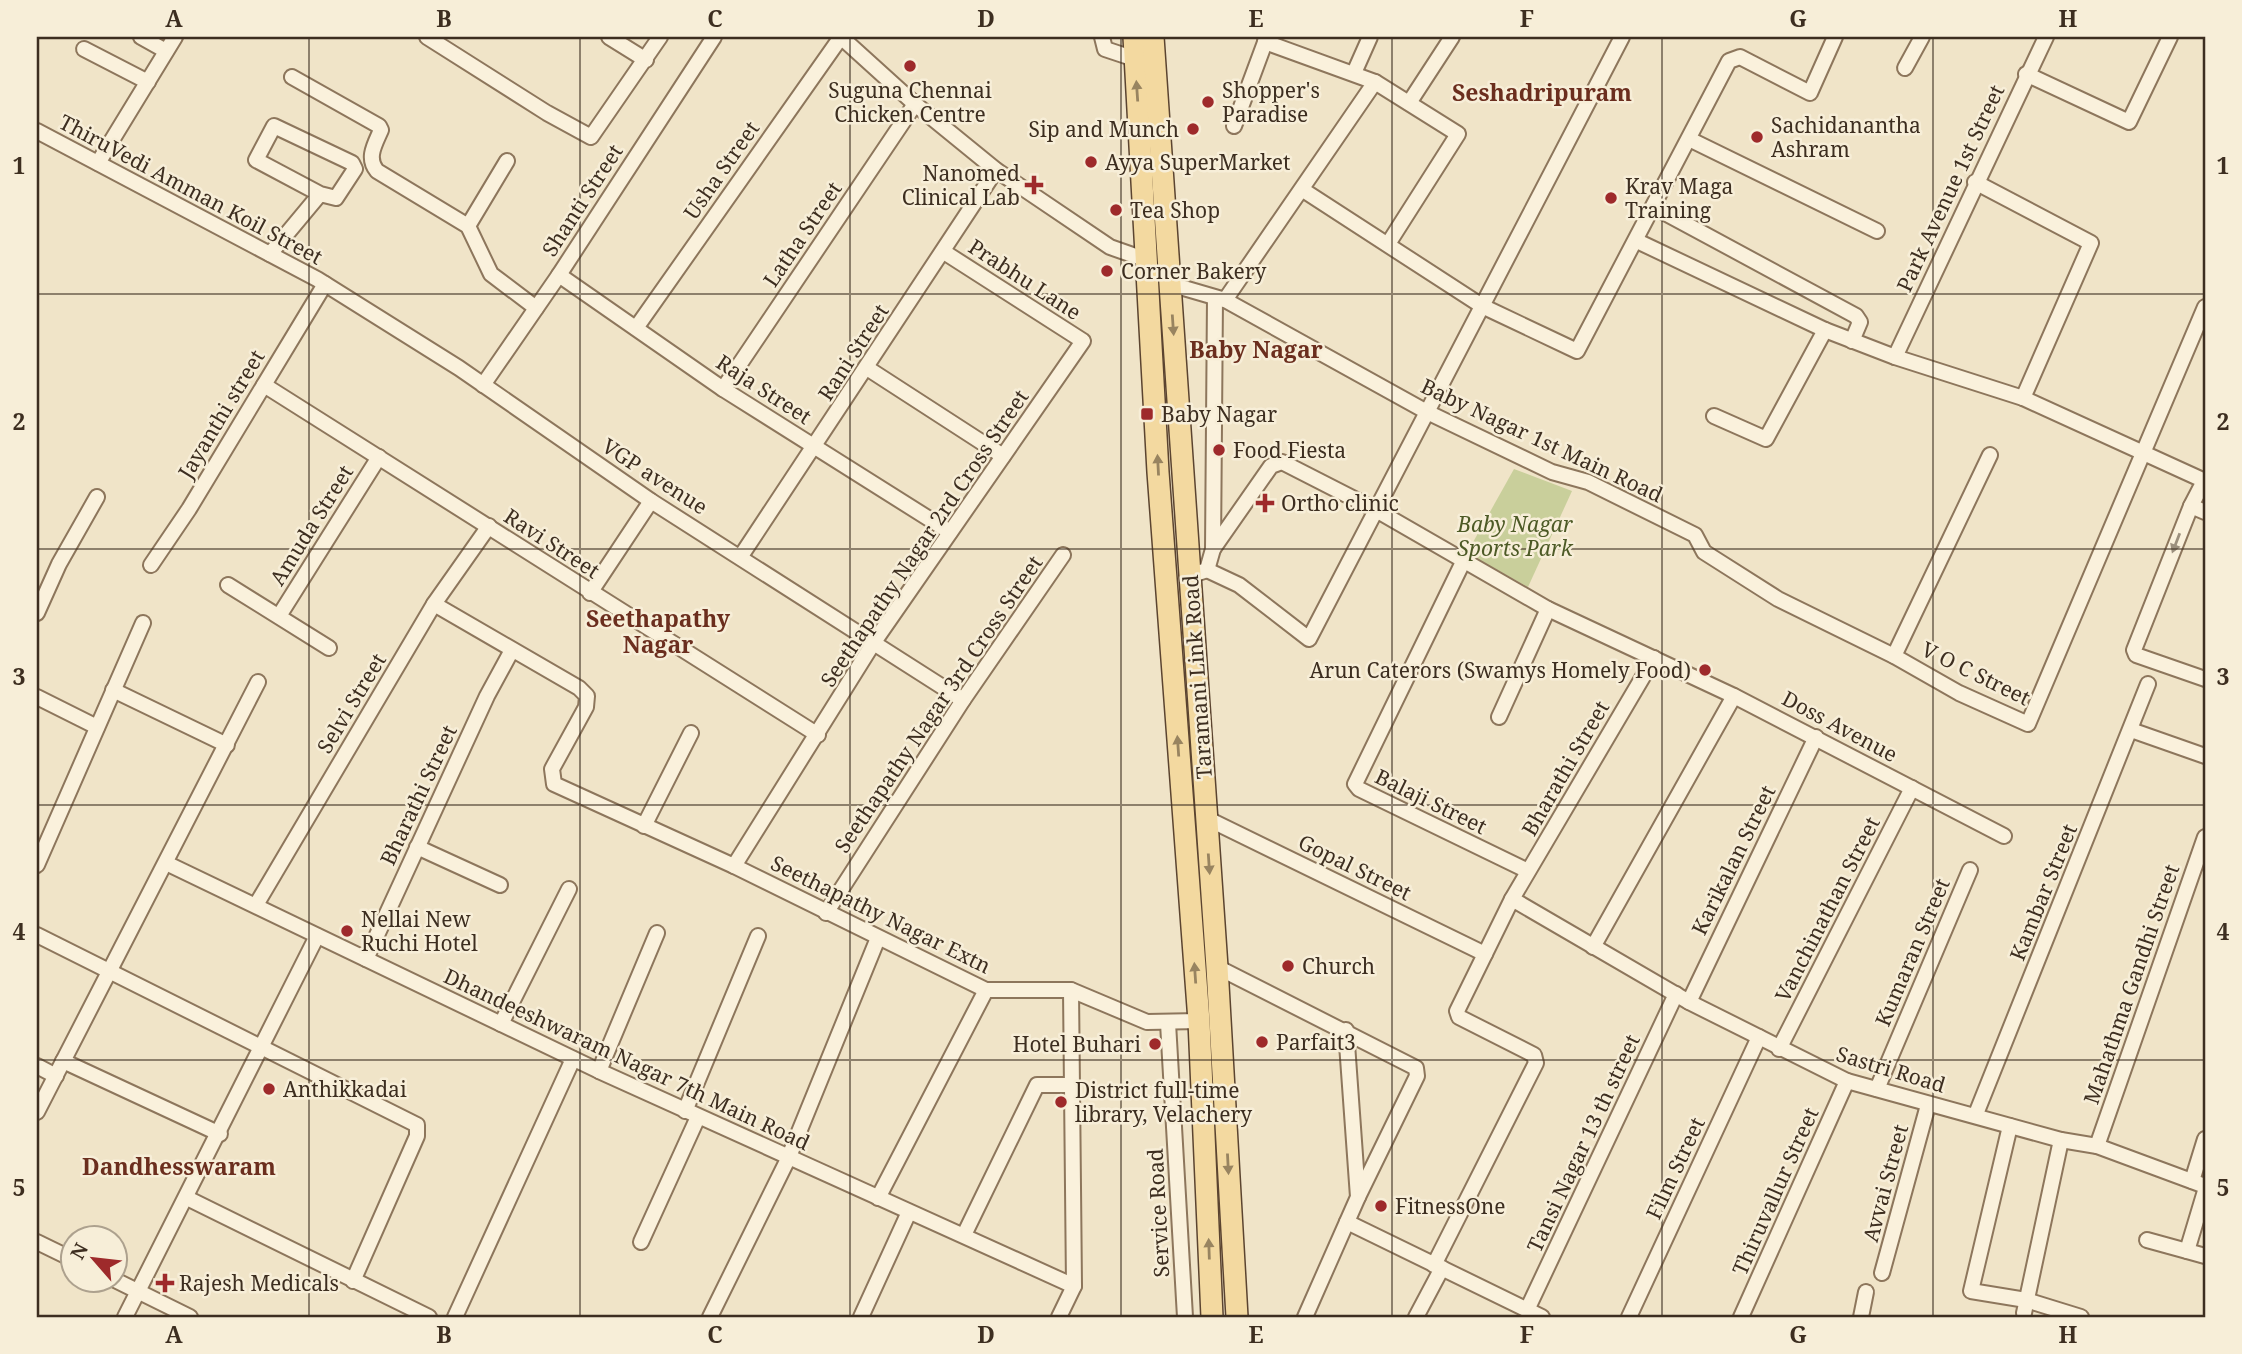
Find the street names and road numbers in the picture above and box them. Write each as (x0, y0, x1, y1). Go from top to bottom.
street label: Park Avenue 1st Street (1890, 80, 2010, 296)
street label: ThiruVedi Amman Koil Street (54, 108, 328, 270)
street label: Usha Street (677, 115, 765, 225)
street label: Shanti Street (535, 139, 629, 261)
street label: Latha Street (756, 176, 848, 292)
street label: Prabhu Lane (963, 232, 1087, 326)
street label: Rani Street (811, 298, 895, 406)
street label: Jayanthi street (171, 344, 271, 484)
street label: Raja Street (711, 348, 817, 430)
street label: Baby Nagar 1st Main Road (1417, 372, 1667, 508)
street label: Seethapathy Nagar 2rd Cross Street (814, 384, 1034, 692)
street label: VGP avenue (597, 432, 713, 520)
street label: Amuda Street (263, 460, 359, 590)
street label: Ravi Street (499, 502, 605, 584)
street label: Seethapathy Nagar 3rd Cross Street (828, 550, 1048, 858)
street label: Taramani Link Road (1176, 574, 1218, 780)
street label: V O C Street (1917, 635, 2035, 711)
street label: Selvi Street (310, 648, 392, 758)
street label: Doss Avenue (1777, 684, 1903, 768)
street label: Bharathi Street (1515, 695, 1615, 841)
street label: Bharathi Street (373, 720, 463, 870)
street label: Balaji Street (1371, 762, 1491, 840)
street label: Karikalan Street (1685, 781, 1781, 939)
street label: Vanchinathan Street (1768, 812, 1886, 1006)
street label: Kambar Street (2003, 820, 2083, 964)
street label: Gopal Street (1294, 828, 1416, 906)
street label: Seethapathy Nagar Extn (766, 849, 996, 979)
street label: Mahathma Gandhi Street (2077, 860, 2185, 1108)
street label: Kumaran Street (1868, 874, 1956, 1030)
street label: Dhandeeshwaram Nagar 7th Main Road (439, 962, 815, 1156)
street label: Tansi Nagar 13 th street (1520, 1030, 1646, 1256)
street label: Sastri Road (1833, 1039, 1949, 1099)
street label: Thiruvallur Street (1726, 1103, 1824, 1279)
street label: Film Street (1639, 1112, 1711, 1224)
street label: Avvai Street (1856, 1121, 1914, 1245)
street label: Service Road (1141, 1148, 1175, 1278)

